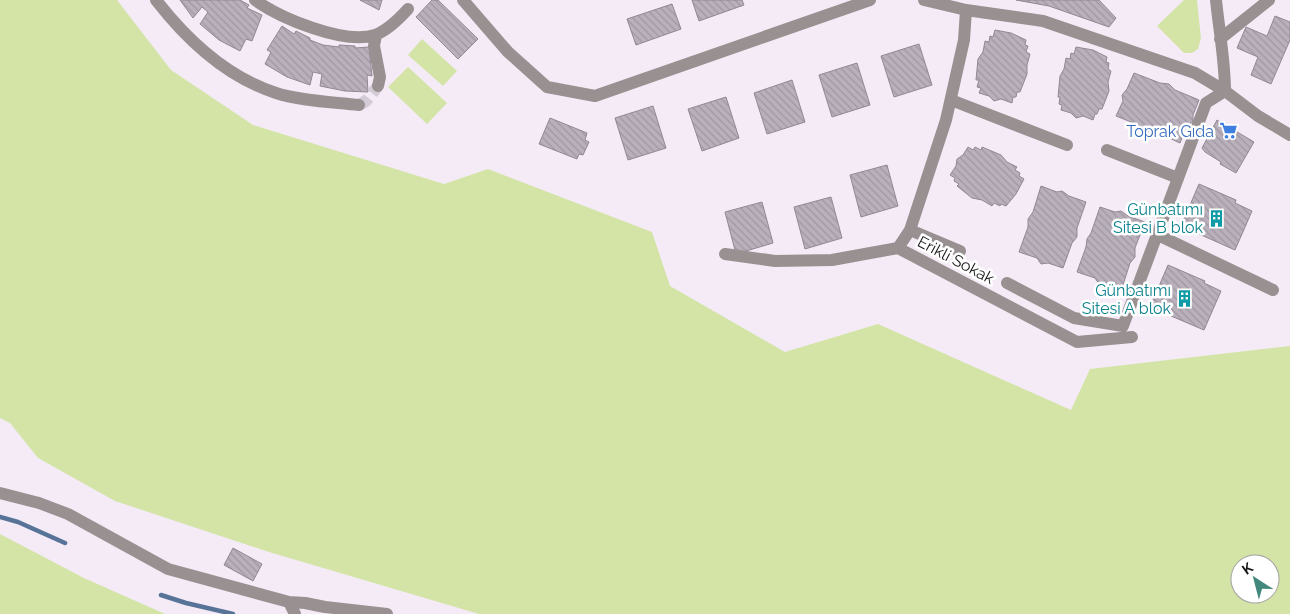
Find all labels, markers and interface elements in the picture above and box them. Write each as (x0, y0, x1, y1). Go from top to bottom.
supermarket icon: Toprak Gıda (1218, 121, 1238, 141)
place label: Toprak Gıda (1126, 122, 1214, 141)
place label: Günbatımı Sitesi B blok (1113, 200, 1204, 237)
building icon: Günbatımı Sitesi B blok (1207, 208, 1227, 228)
street label: Erikli Sokak (914, 232, 998, 288)
place label: Günbatımı Sitesi A blok (1082, 281, 1172, 318)
building icon: Günbatımı Sitesi A blok (1175, 289, 1195, 309)
north arrow (1230, 554, 1280, 604)
text: K (1239, 559, 1256, 578)

